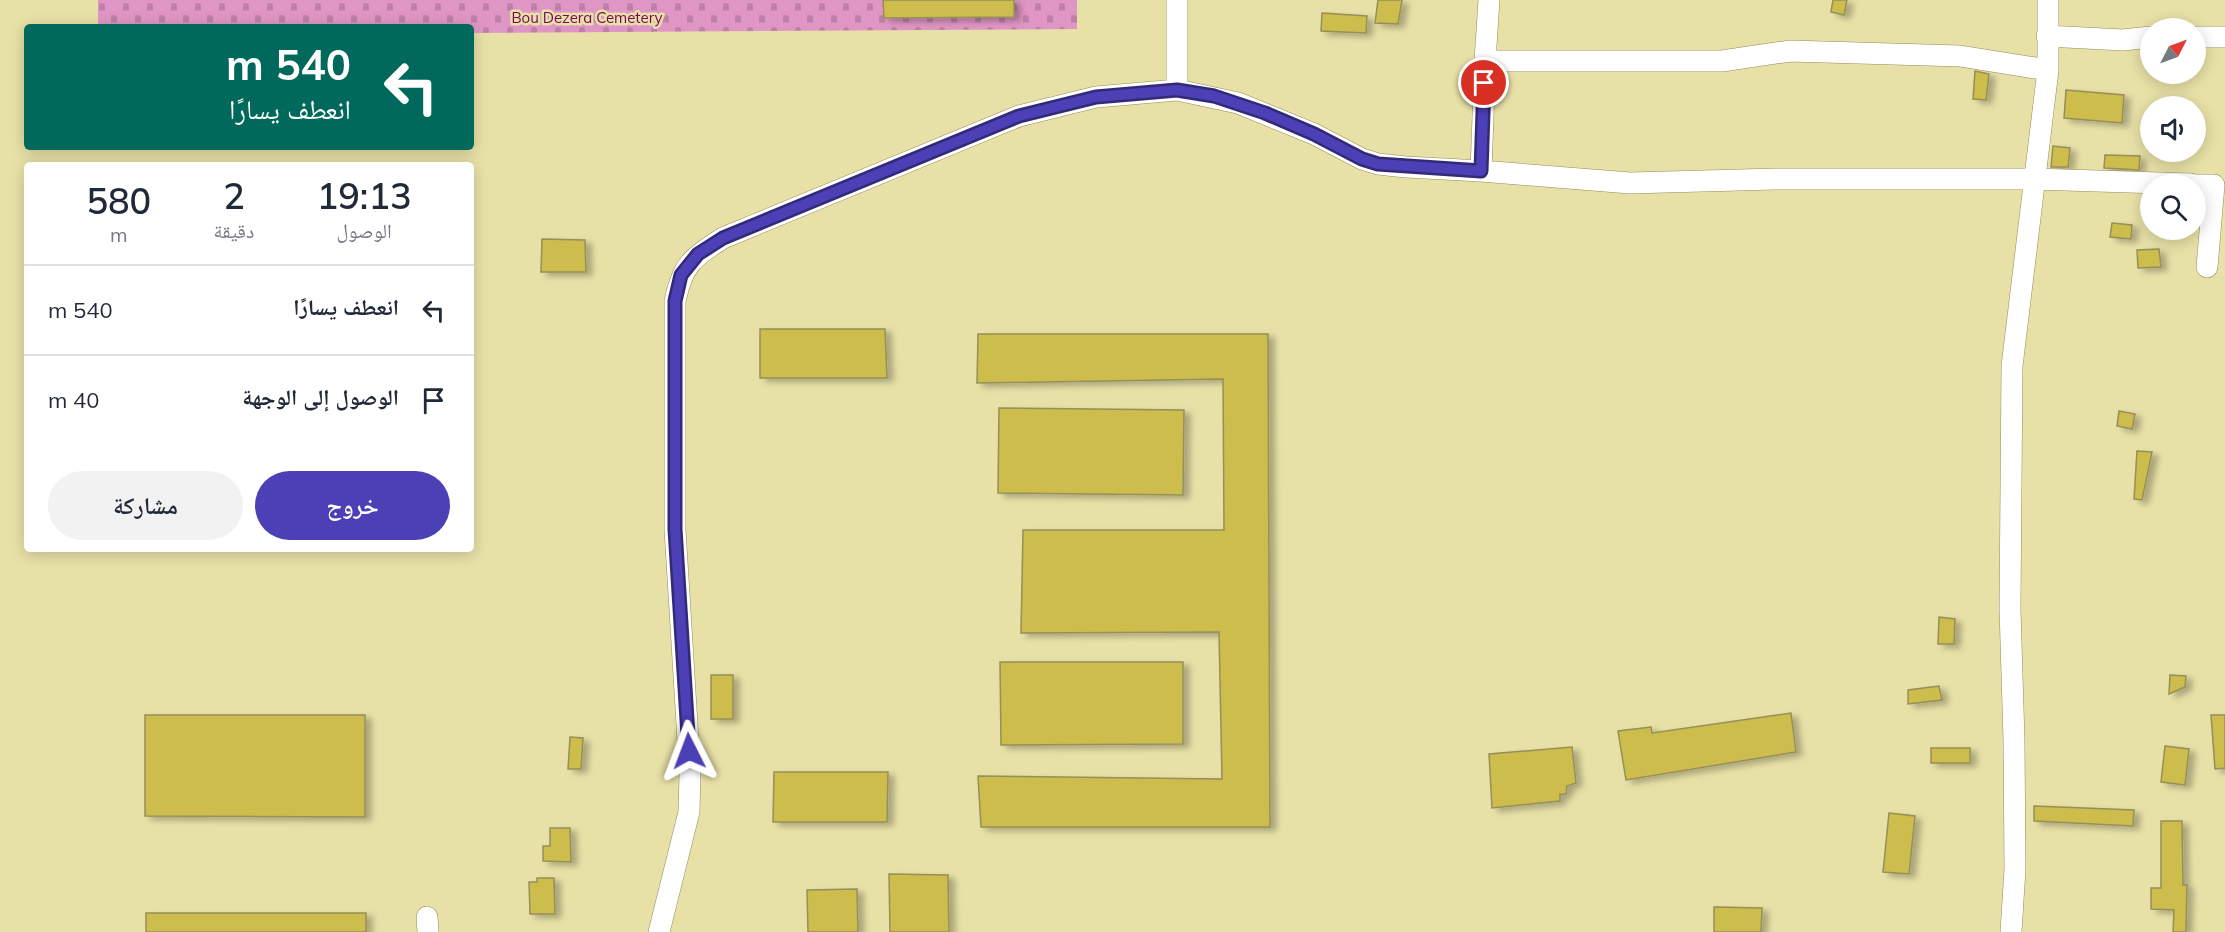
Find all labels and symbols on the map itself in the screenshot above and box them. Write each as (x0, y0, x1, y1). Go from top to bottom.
park label: Bou Dezera Cemetery (511, 8, 663, 27)
north arrow (2140, 18, 2206, 84)
pin (1458, 57, 1509, 108)
position arrow (657, 719, 721, 783)

